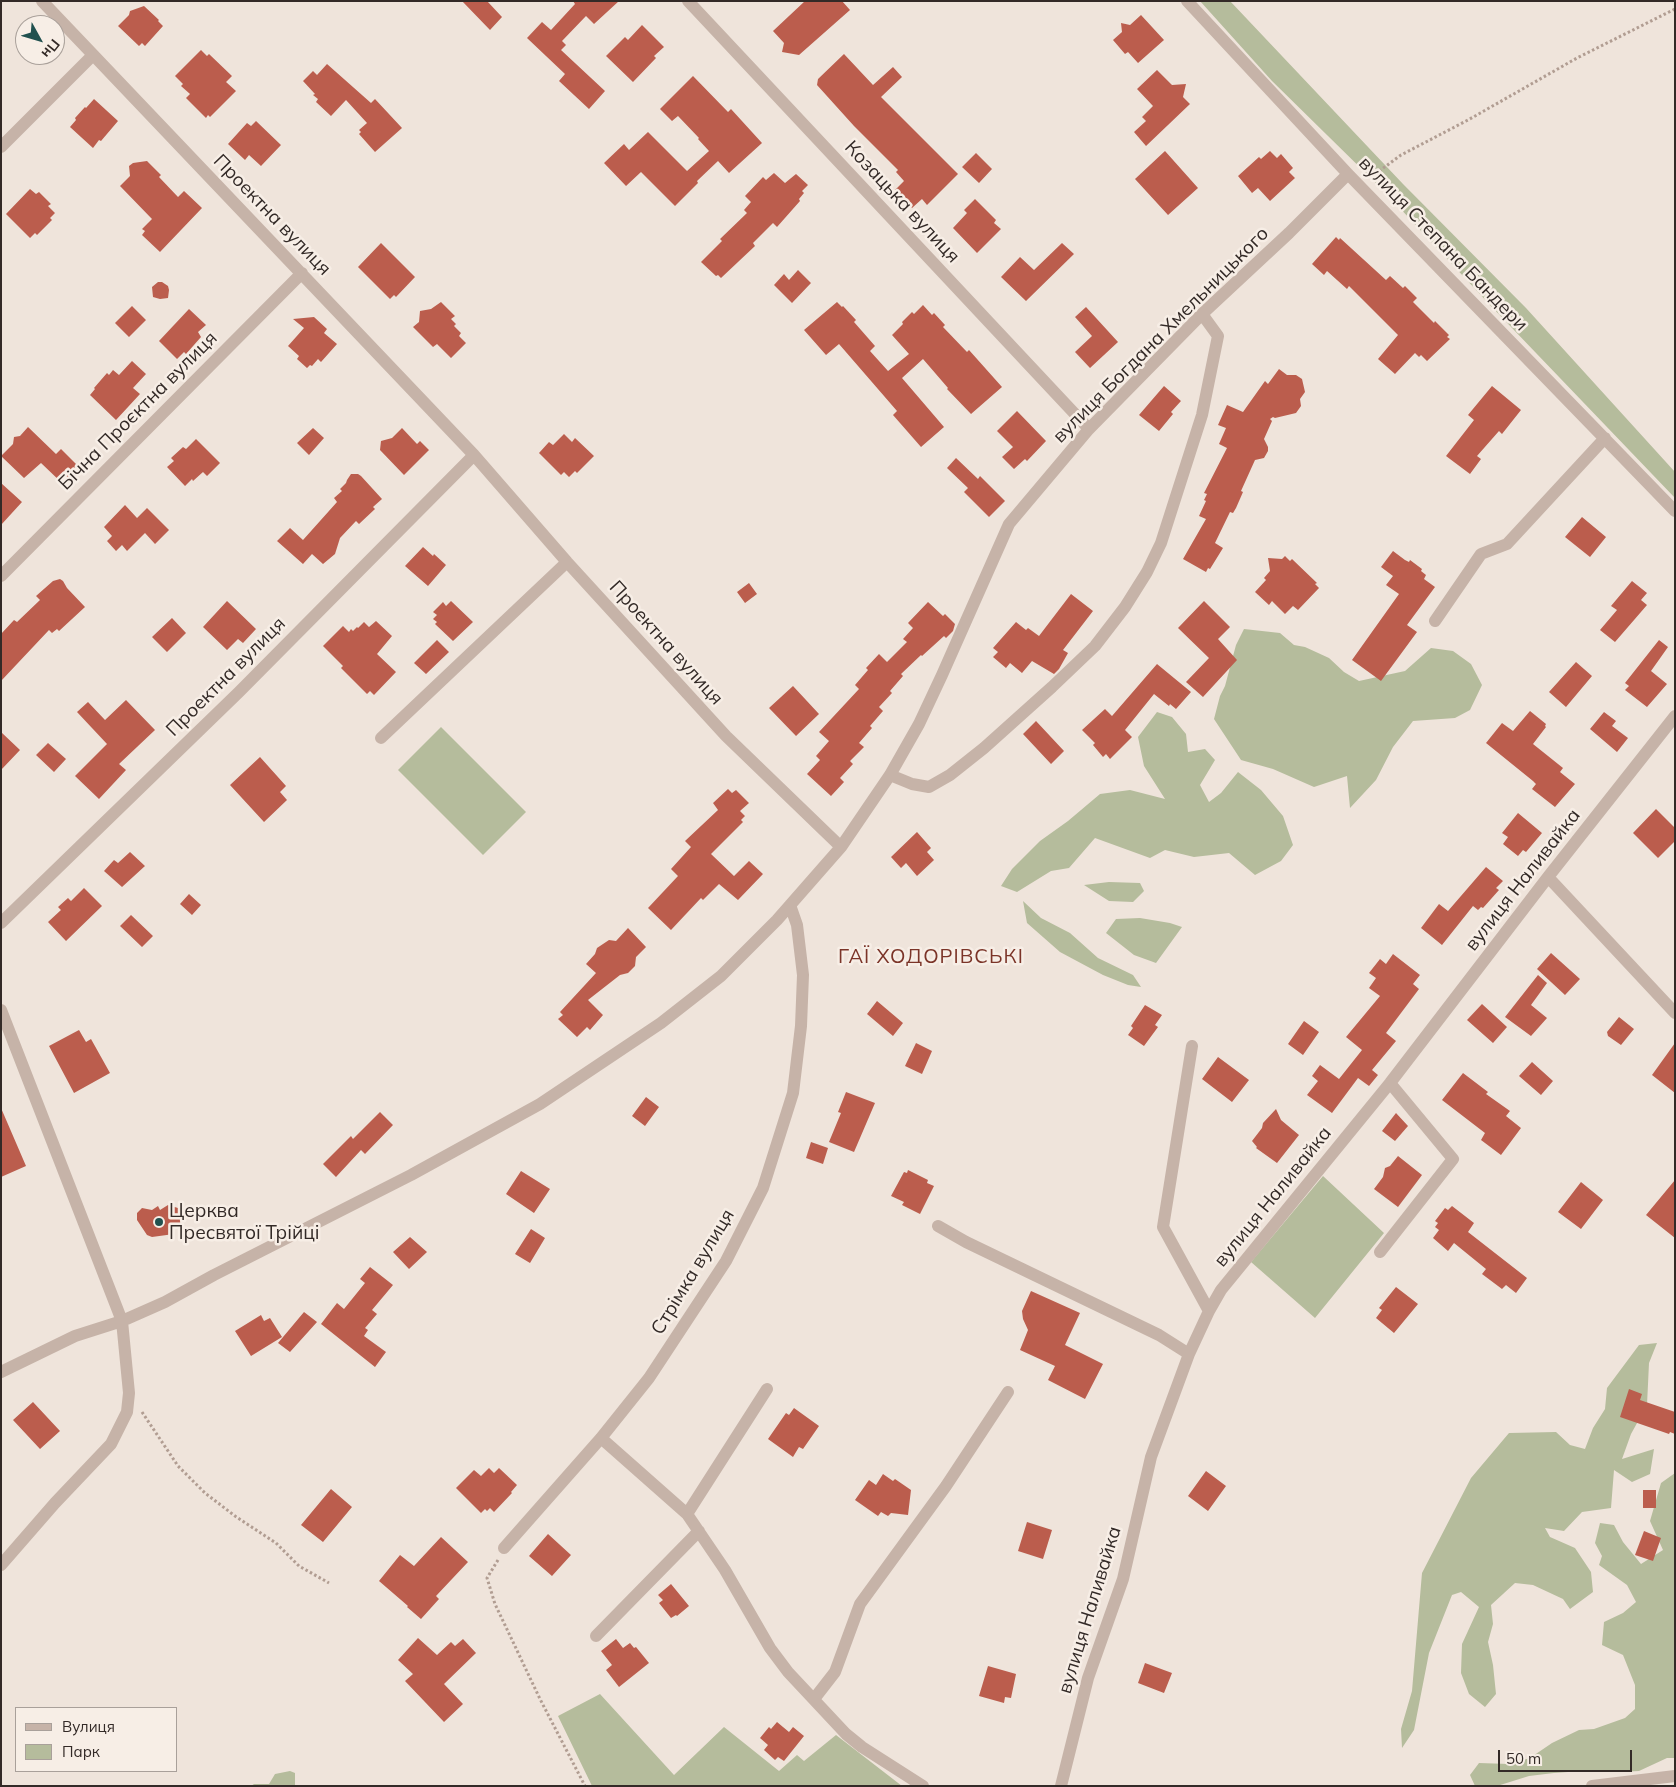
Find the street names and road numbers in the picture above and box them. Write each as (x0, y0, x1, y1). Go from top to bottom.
street label: Козацька вулиця (840, 136, 964, 268)
street label: Проектна вулиця (208, 150, 336, 280)
street label: вулиця Степана Бандери (1354, 152, 1532, 336)
street label: вулиця Богдана Хмельницького (1048, 222, 1274, 448)
street label: Бічна Проєктна вулиця (54, 327, 222, 495)
street label: Проектна вулиця (604, 576, 728, 710)
street label: Проектна вулиця (162, 613, 290, 741)
street label: вулиця Наливайка (1461, 805, 1585, 955)
street label: вулиця Наливайка (1209, 1122, 1337, 1272)
street label: Стрімка вулиця (647, 1205, 739, 1339)
street label: вулиця Наливайка (1054, 1524, 1126, 1696)

